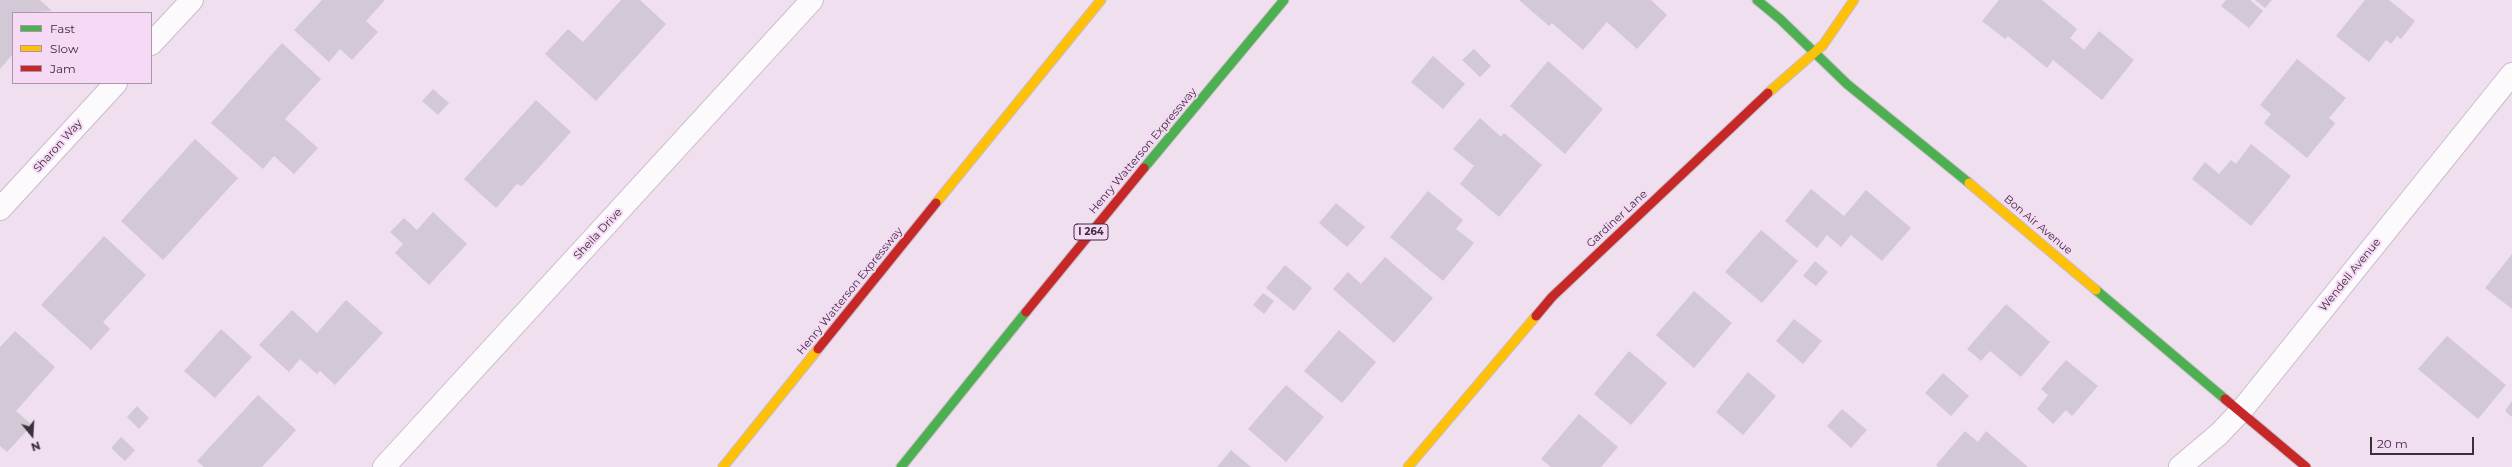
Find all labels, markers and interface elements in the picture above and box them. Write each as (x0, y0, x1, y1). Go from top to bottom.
legend (12, 12, 152, 84)
text: Fast (50, 21, 75, 36)
text: Slow (50, 41, 79, 56)
text: Jam (50, 61, 76, 76)
street label: Henry Watterson Expressway (1086, 85, 1200, 217)
street label: Sharon Way (31, 117, 85, 175)
street label: Gardiner Lane (1584, 188, 1650, 250)
street label: Bon Air Avenue (2001, 193, 2075, 257)
street label: Sheila Drive (571, 206, 625, 262)
road number: I 264 (1074, 224, 1108, 240)
street label: Henry Watterson Expressway (794, 225, 906, 357)
street label: Wendell Avenue (2317, 236, 2383, 314)
north arrow (12, 415, 52, 455)
scale bar (2372, 429, 2476, 455)
text: 20 m (2377, 436, 2408, 451)
text: N (29, 438, 42, 454)

